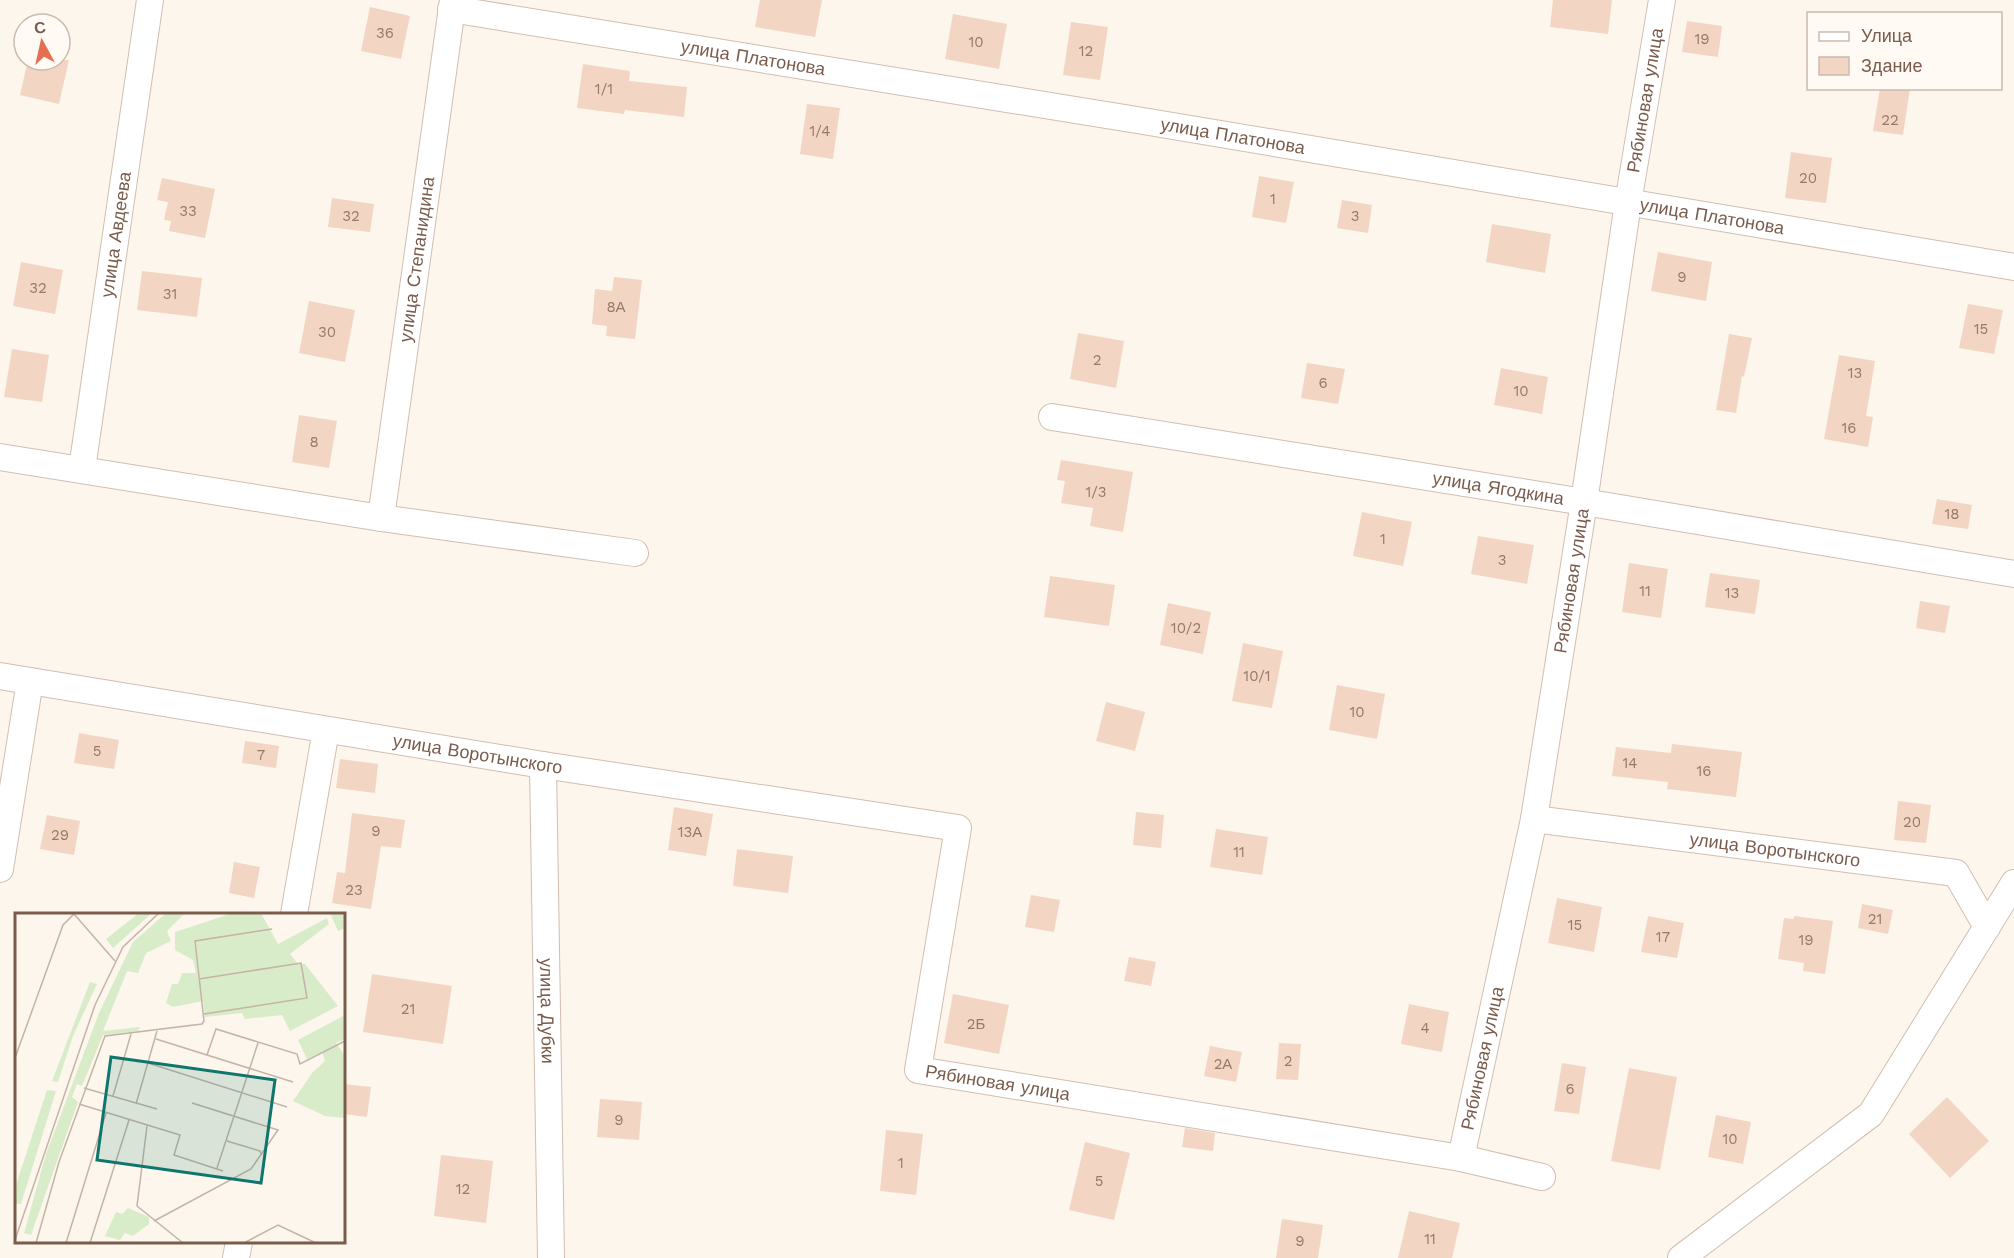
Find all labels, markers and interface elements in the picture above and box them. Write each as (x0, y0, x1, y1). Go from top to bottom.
north arrow (12, 12, 72, 72)
legend (1807, 12, 2002, 90)
text: С (33, 17, 47, 38)
house number: 36 (376, 24, 394, 42)
street label: Рябиновая улица (1622, 25, 1667, 174)
text: Улица (1861, 25, 1913, 46)
house number: 19 (1694, 30, 1710, 48)
house number: 10 (968, 33, 984, 51)
street label: улица Платонова (679, 35, 828, 80)
house number: 12 (1079, 42, 1093, 60)
text: Здание (1861, 55, 1922, 76)
house number: 1/1 (595, 80, 613, 98)
house number: 22 (1881, 111, 1899, 129)
street label: улица Платонова (1159, 113, 1308, 158)
house number: 1/4 (810, 122, 830, 140)
street label: улица Авдеева (96, 169, 135, 299)
house number: 20 (1799, 169, 1817, 187)
street label: улица Степанидина (395, 174, 438, 344)
house number: 1 (1270, 190, 1276, 208)
street label: улица Платонова (1638, 193, 1787, 238)
house number: 33 (179, 202, 197, 220)
house number: 32 (342, 207, 360, 225)
house number: 3 (1351, 207, 1359, 225)
house number: 9 (1677, 268, 1687, 286)
house number: 32 (29, 279, 47, 297)
house number: 31 (163, 285, 177, 303)
house number: 8А (606, 298, 626, 316)
house number: 15 (1974, 320, 1988, 338)
house number: 30 (318, 323, 336, 341)
house number: 2 (1093, 351, 1101, 369)
house number: 13 (1848, 364, 1862, 382)
house number: 6 (1318, 374, 1328, 392)
house number: 10 (1513, 382, 1529, 400)
house number: 16 (1842, 419, 1856, 437)
house number: 8 (309, 433, 319, 451)
street label: улица Ягодкина (1431, 467, 1567, 509)
house number: 1/3 (1085, 483, 1107, 501)
house number: 18 (1944, 505, 1960, 523)
street label: Рябиновая улица (1549, 506, 1593, 655)
house number: 1 (1380, 530, 1386, 548)
house number: 3 (1498, 551, 1506, 569)
house number: 11 (1639, 582, 1651, 600)
house number: 13 (1725, 584, 1739, 602)
house number: 10/2 (1171, 619, 1201, 637)
house number: 10/1 (1243, 667, 1271, 685)
house number: 10 (1349, 703, 1365, 721)
street label: улица Воротынского (391, 730, 564, 778)
house number: 5 (93, 742, 101, 760)
house number: 7 (257, 746, 265, 764)
house number: 14 (1622, 754, 1638, 772)
house number: 16 (1697, 762, 1711, 780)
house number: 20 (1903, 813, 1921, 831)
house number: 9 (371, 822, 381, 840)
house number: 13А (678, 823, 702, 841)
house number: 29 (51, 826, 69, 844)
street label: улица Воротынского (1689, 828, 1862, 871)
house number: 11 (1233, 843, 1245, 861)
house number: 23 (345, 881, 363, 899)
house number: 21 (1868, 910, 1882, 928)
inset map (15, 913, 345, 1243)
house number: 15 (1568, 916, 1582, 934)
house number: 17 (1656, 928, 1670, 946)
house number: 19 (1798, 931, 1814, 949)
street label: улица Дубки (536, 958, 559, 1064)
street label: Рябиновая улица (1456, 983, 1508, 1132)
house number: 21 (401, 1000, 415, 1018)
house number: 2Б (967, 1015, 985, 1033)
house number: 4 (1420, 1019, 1430, 1037)
house number: 2 (1284, 1052, 1292, 1070)
house number: 2А (1214, 1055, 1232, 1073)
street label: Рябиновая улица (924, 1060, 1073, 1105)
house number: 6 (1565, 1080, 1575, 1098)
house number: 9 (614, 1111, 624, 1129)
house number: 10 (1722, 1130, 1738, 1148)
house number: 1 (898, 1154, 904, 1172)
house number: 5 (1095, 1172, 1103, 1190)
house number: 12 (456, 1180, 470, 1198)
house number: 11 (1424, 1230, 1436, 1248)
house number: 9 (1295, 1232, 1305, 1250)

